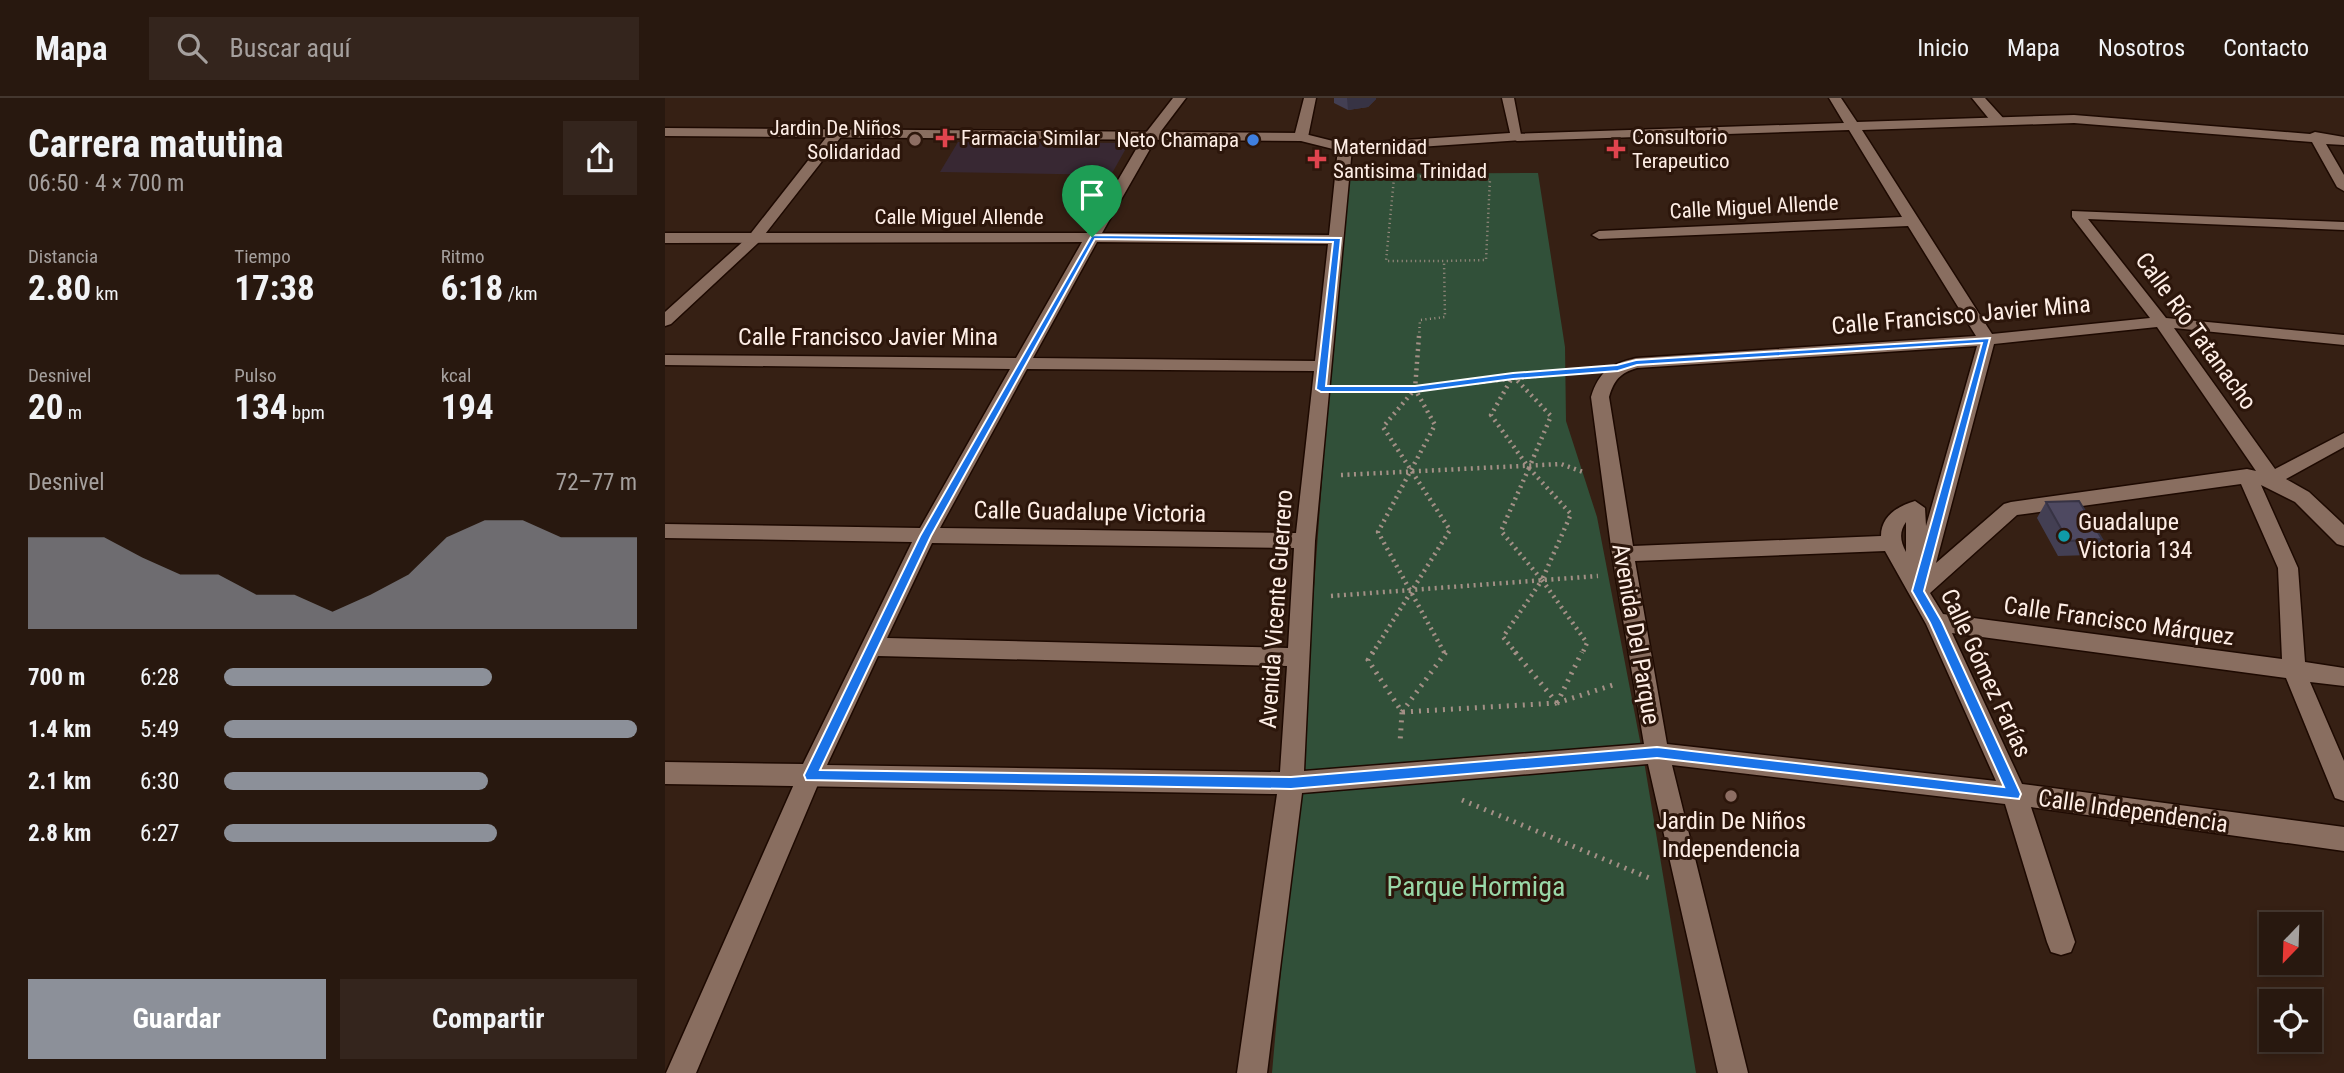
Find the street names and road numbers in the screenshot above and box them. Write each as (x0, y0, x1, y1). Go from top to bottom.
street label: Calle Miguel Allende (1669, 191, 1839, 223)
street label: Calle Miguel Allende (875, 205, 1044, 229)
street label: Calle Río Tatanacho (2130, 247, 2262, 415)
street label: Calle Francisco Javier Mina (1830, 290, 2092, 340)
street label: Calle Francisco Javier Mina (738, 323, 998, 351)
street label: Avenida Vicente Guerrero (1254, 489, 1298, 729)
street label: Calle Guadalupe Victoria (973, 496, 1207, 528)
street label: Avenida Del Parque (1606, 541, 1666, 727)
street label: Calle Gómez Farías (1935, 584, 2037, 762)
street label: Calle Francisco Márquez (2002, 591, 2236, 651)
street label: Calle Independencia (2036, 784, 2230, 838)

